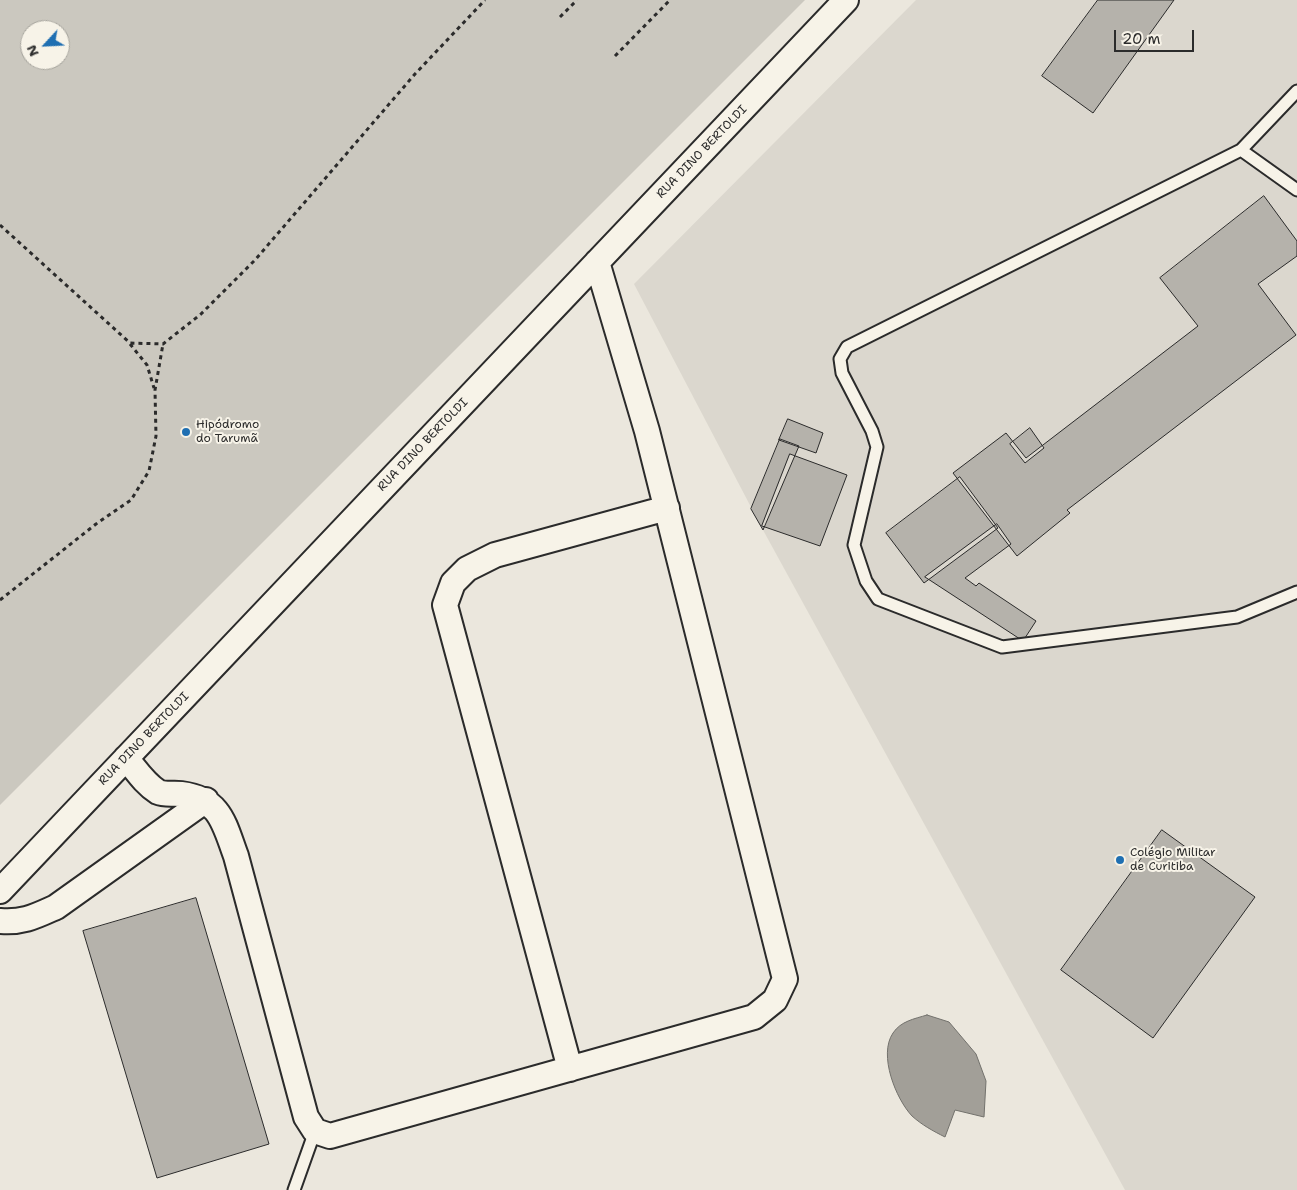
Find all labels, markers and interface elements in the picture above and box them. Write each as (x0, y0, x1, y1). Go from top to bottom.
north arrow (20, 20, 70, 70)
scale bar (1117, 20, 1197, 52)
text: 20 m (1122, 29, 1161, 49)
text: N (22, 42, 43, 60)
street label: RUA DINO BERTOLDI (654, 102, 750, 202)
street label: RUA DINO BERTOLDI (375, 395, 471, 495)
place label: Hipódromo do Tarumã (196, 418, 259, 446)
marker: Hipódromo do Tarumã (180, 426, 192, 438)
street label: RUA DINO BERTOLDI (96, 689, 192, 789)
place label: Colégio Militar de Curitiba (1130, 846, 1216, 874)
marker: Colégio Militar de Curitiba (1114, 854, 1126, 866)

